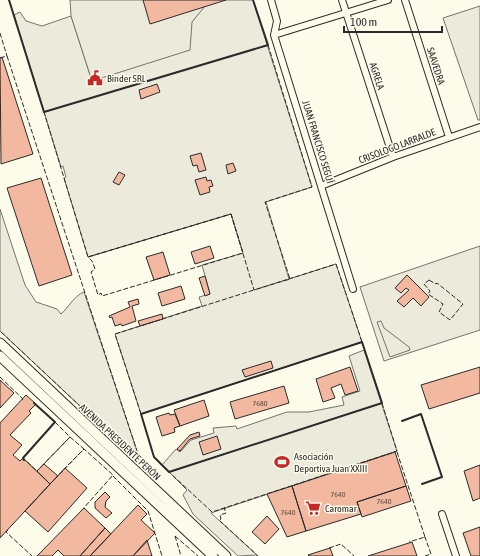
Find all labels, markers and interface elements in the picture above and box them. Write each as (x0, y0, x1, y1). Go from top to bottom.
scale bar (344, 8, 442, 34)
text: 100 m (350, 15, 377, 29)
street label: SAAVEDRA (425, 46, 447, 86)
street label: AGRELA (367, 61, 387, 91)
public building icon: Binder SRL (86, 69, 104, 87)
place label: Binder SRL (107, 73, 146, 84)
street label: JUAN FRANCISCO SEGUÍ (300, 99, 336, 185)
street label: CRISOLOGO LARRALDE (357, 126, 438, 166)
house number: 7680 (252, 399, 268, 408)
street label: AVENIDA PRESIDENTE PERÓN (77, 402, 163, 482)
place label: Asociación Deportiva Juan XXIII (294, 451, 367, 474)
sports icon: Asociación Deportiva Juan XXIII (273, 453, 291, 471)
house number: 7640 (330, 490, 346, 499)
house number: 7640 (376, 497, 392, 506)
supermarket icon: Caromar (304, 499, 322, 517)
place label: Caromar (325, 503, 358, 514)
house number: 7640 (280, 508, 296, 517)

